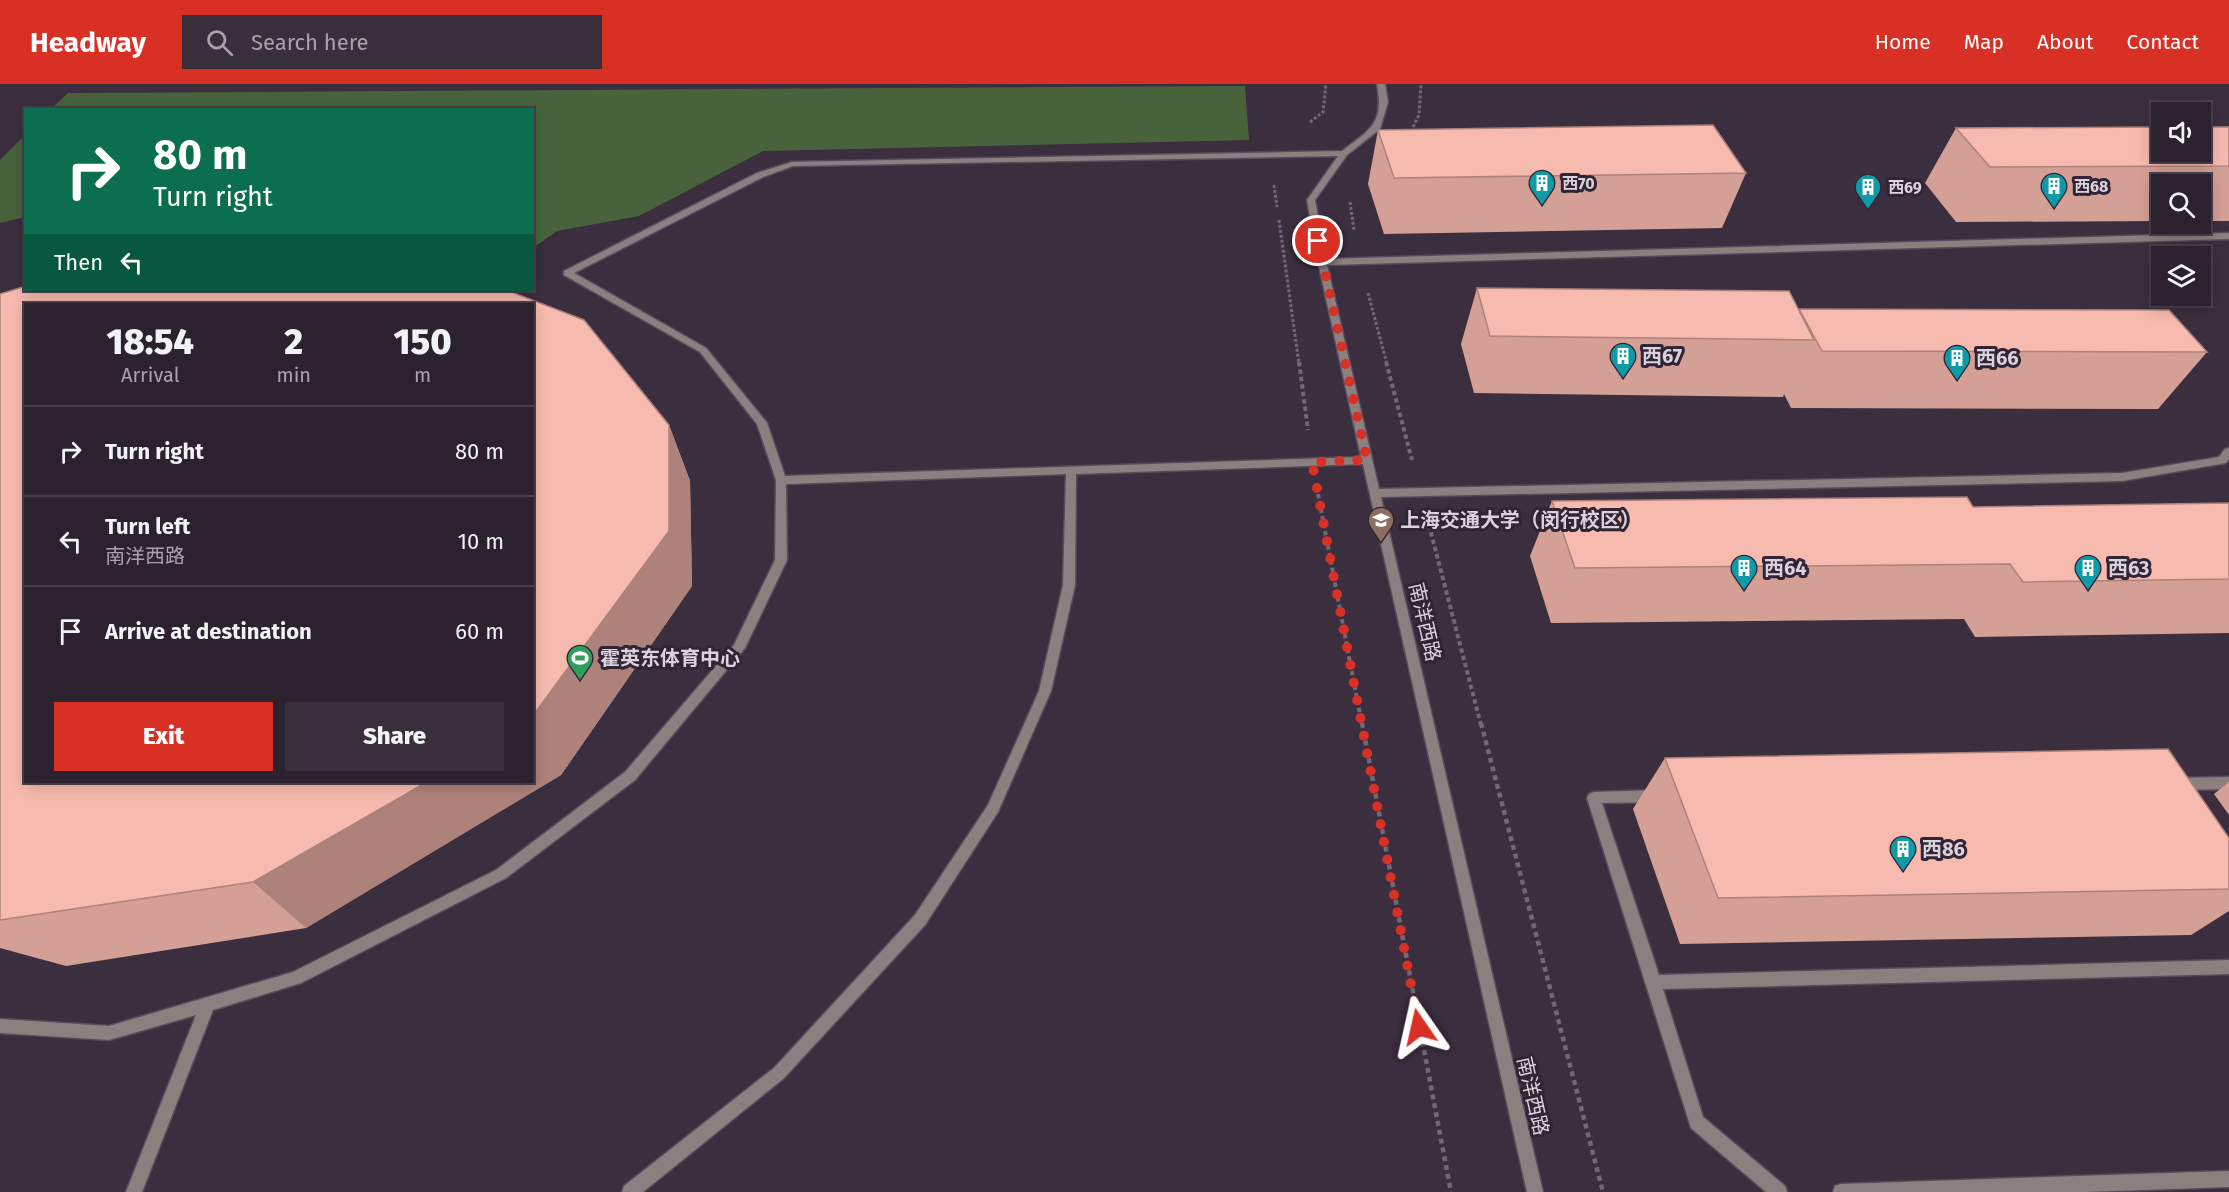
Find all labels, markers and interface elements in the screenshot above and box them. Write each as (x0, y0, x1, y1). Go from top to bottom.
search box (182, 15, 602, 69)
text: Headway (30, 26, 146, 59)
icon: search (203, 26, 236, 59)
text: Search here (251, 29, 369, 56)
text: Home (1875, 29, 1931, 55)
text: Map (1964, 29, 2004, 55)
text: About (2037, 29, 2094, 55)
text: Contact (2127, 29, 2199, 55)
map controls (2151, 102, 2211, 306)
button: sound (2151, 102, 2211, 162)
text: 80 m (153, 130, 247, 180)
icon: right (54, 132, 132, 210)
building icon: 西70 (1527, 168, 1557, 206)
building icon: 西68 (2039, 171, 2069, 209)
building icon: 西69 (1853, 172, 1883, 210)
place label: 西70 (1562, 174, 1595, 193)
button: search (2151, 174, 2211, 234)
place label: 西68 (2074, 177, 2108, 196)
place label: 西69 (1888, 178, 1922, 197)
text: Turn right (153, 181, 273, 213)
pin (1292, 215, 1343, 266)
icon: arrive (1301, 224, 1334, 257)
icon: left (115, 246, 148, 279)
button: layers (2151, 246, 2211, 306)
text: Then (54, 249, 103, 276)
text: 18:54 (106, 320, 194, 364)
text: 2 (284, 320, 303, 364)
text: 150 (393, 320, 452, 364)
building icon: 西67 (1608, 341, 1638, 379)
building icon: 西66 (1942, 343, 1972, 381)
place label: 西67 (1642, 344, 1682, 368)
place label: 西66 (1976, 346, 2019, 370)
text: Arrival (121, 363, 180, 387)
text: min (277, 363, 311, 387)
text: m (414, 363, 431, 387)
icon: right (54, 435, 87, 468)
text: Turn right (105, 438, 204, 465)
text: 80 m (455, 438, 504, 465)
school or university icon: 上海交通大学（闵行校区） (1366, 505, 1396, 543)
place label: 上海交通大学（闵行校区） (1400, 508, 1640, 532)
text: Turn left (105, 513, 190, 540)
icon: left (54, 525, 87, 558)
text: 10 m (458, 528, 504, 555)
text: 南洋西路 (105, 544, 185, 568)
building icon: 西64 (1729, 553, 1759, 591)
building icon: 西63 (2073, 553, 2103, 591)
place label: 西64 (1764, 556, 1807, 580)
place label: 西63 (2108, 556, 2149, 580)
street label: 南洋西路 (1404, 580, 1446, 664)
icon: arrive (54, 615, 87, 648)
text: Arrive at destination (105, 618, 312, 645)
text: 60 m (455, 618, 504, 645)
sports icon: 霍英东体育中心 (565, 643, 595, 681)
place label: 霍英东体育中心 (600, 646, 740, 670)
button: Exit (54, 702, 273, 771)
button: Share (285, 702, 504, 771)
building icon: 西86 (1888, 834, 1918, 872)
place label: 西86 (1922, 837, 1965, 861)
position arrow (1387, 995, 1451, 1059)
street label: 南洋西路 (1512, 1054, 1554, 1138)

